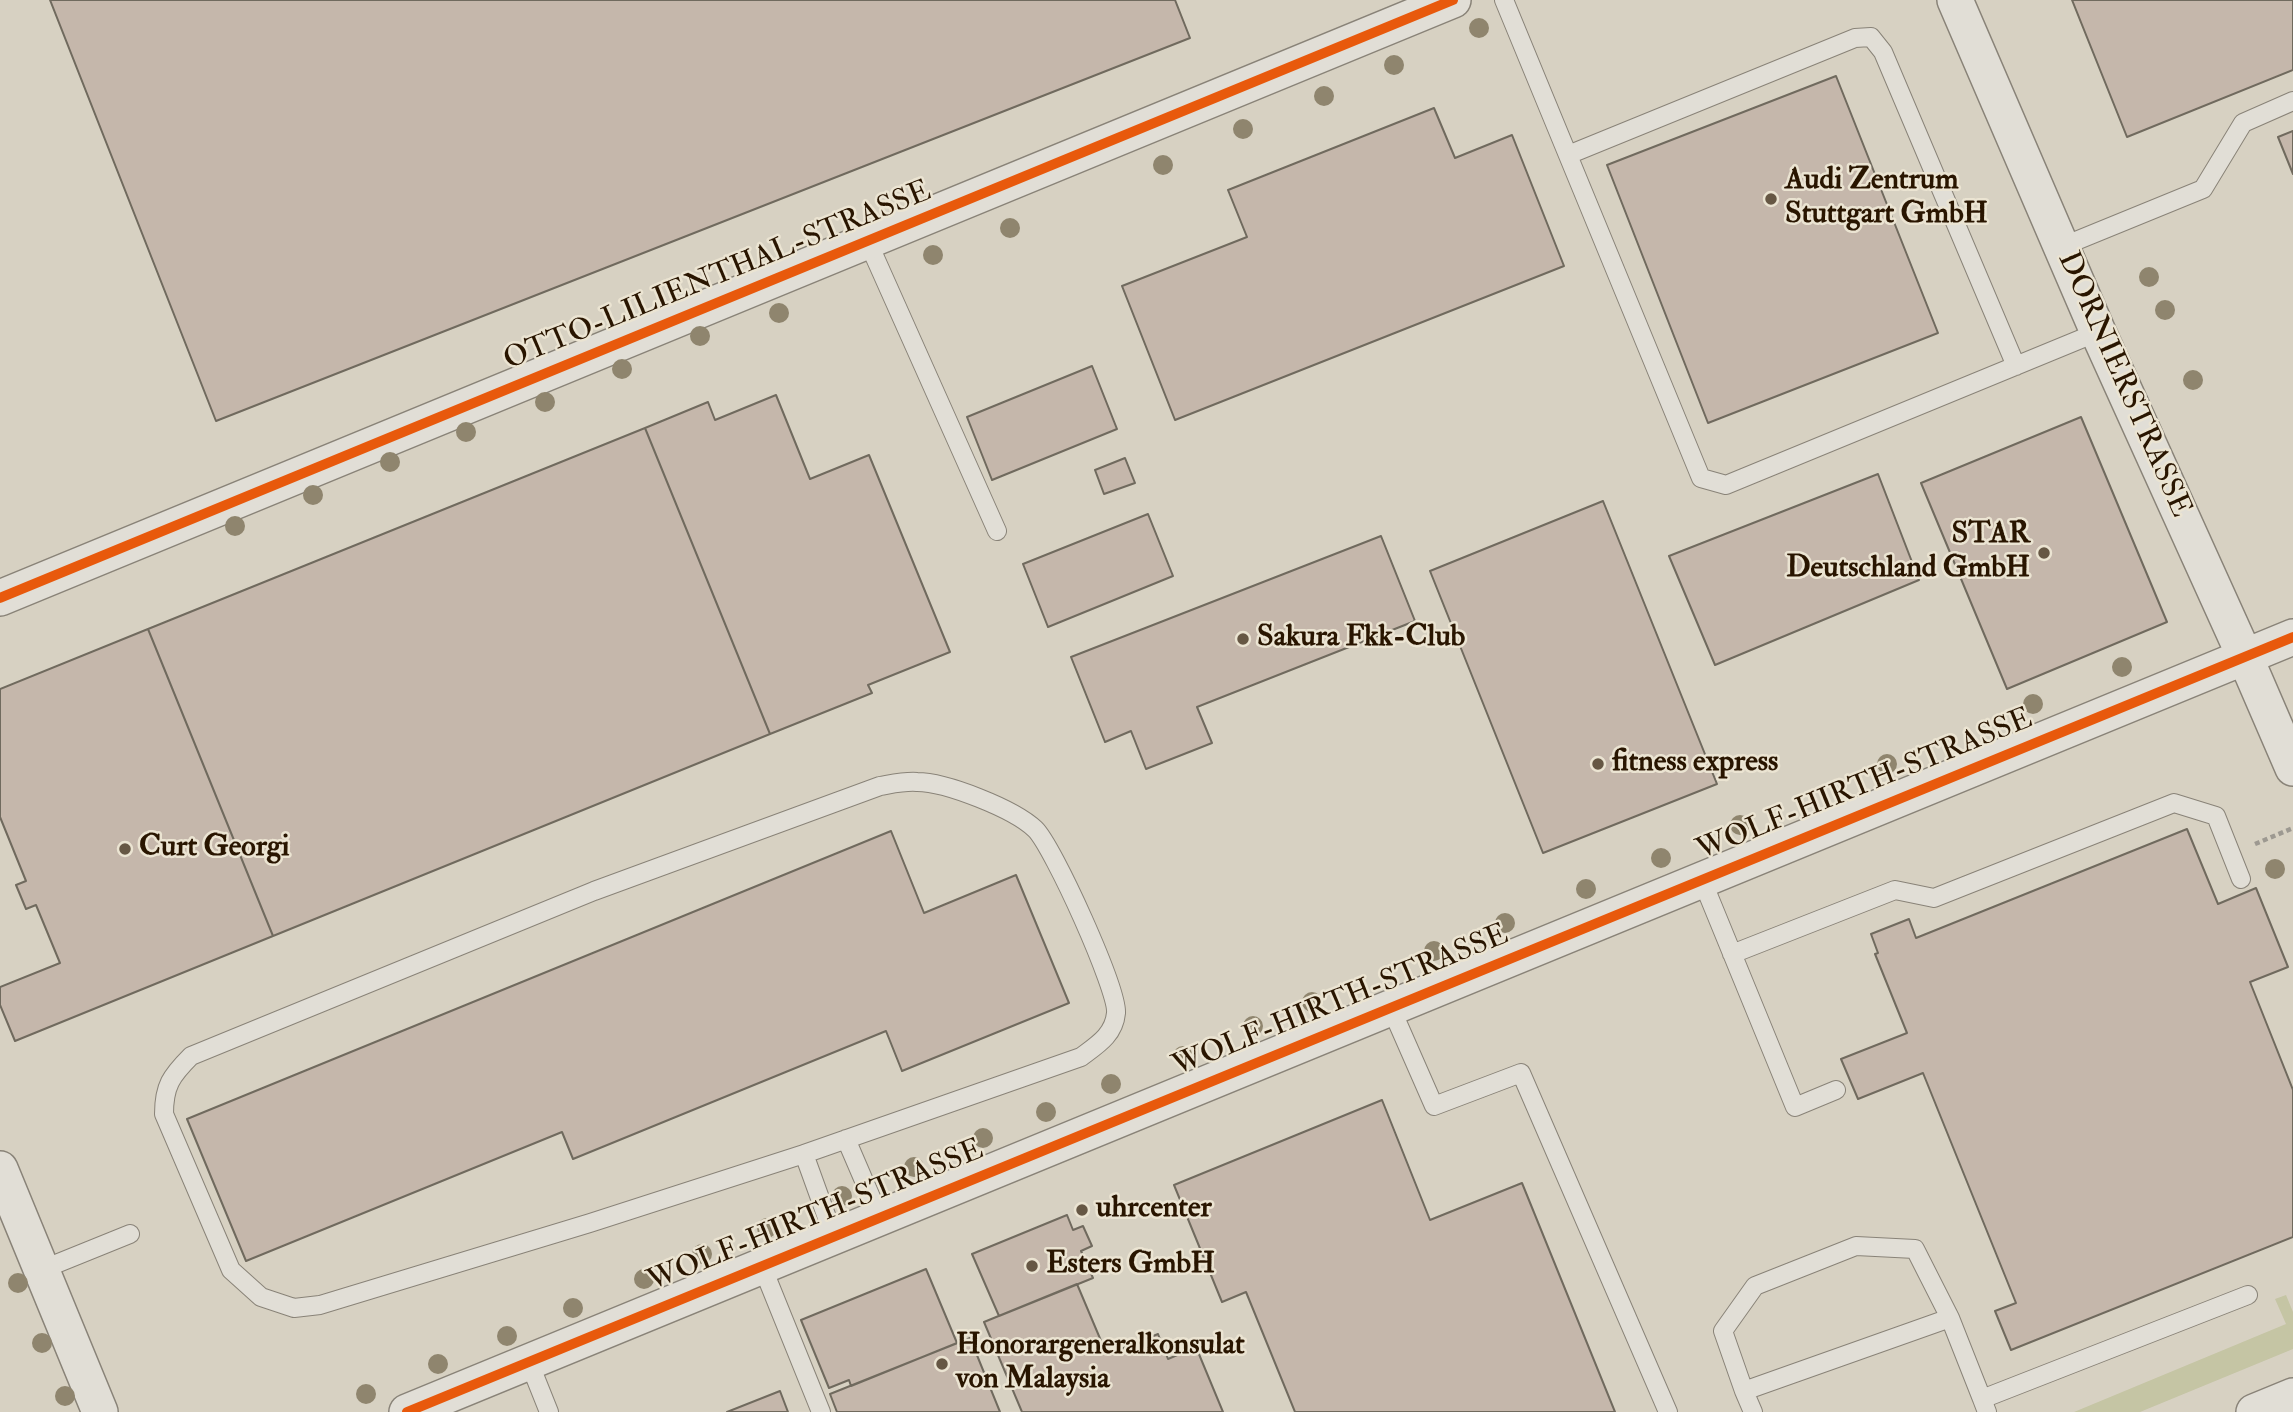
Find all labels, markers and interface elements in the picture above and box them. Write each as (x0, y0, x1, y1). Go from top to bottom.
place label: Audi Zentrum Stuttgart GmbH (1785, 164, 1988, 234)
street label: OTTO-LILIENTHAL-STRASSE (499, 175, 937, 379)
marker: Audi Zentrum Stuttgart GmbH (1763, 191, 1779, 207)
street label: DORNIERSTRASSE (2048, 247, 2198, 523)
place label: STAR Deutschland GmbH (1786, 518, 2030, 588)
marker: STAR Deutschland GmbH (2036, 545, 2052, 561)
place label: Sakura Fkk-Club (1257, 621, 1465, 657)
marker: Sakura Fkk-Club (1235, 631, 1251, 647)
street label: WOLF-HIRTH-STRASSE (1692, 702, 2038, 870)
place label: fitness express (1612, 746, 1778, 782)
marker: fitness express (1590, 756, 1606, 772)
place label: Curt Georgi (139, 831, 289, 867)
marker: Curt Georgi (117, 841, 133, 857)
street label: WOLF-HIRTH-STRASSE (1168, 918, 1514, 1086)
street label: WOLF-HIRTH-STRASSE (643, 1133, 989, 1301)
place label: uhrcenter (1096, 1192, 1212, 1228)
marker: uhrcenter (1074, 1202, 1090, 1218)
place label: Esters GmbH (1046, 1248, 1215, 1284)
marker: Esters GmbH (1024, 1258, 1040, 1274)
place label: Honorargeneralkonsulat von Malaysia (956, 1329, 1245, 1400)
marker: Honorargeneralkonsulat von Malaysia (934, 1356, 950, 1372)

